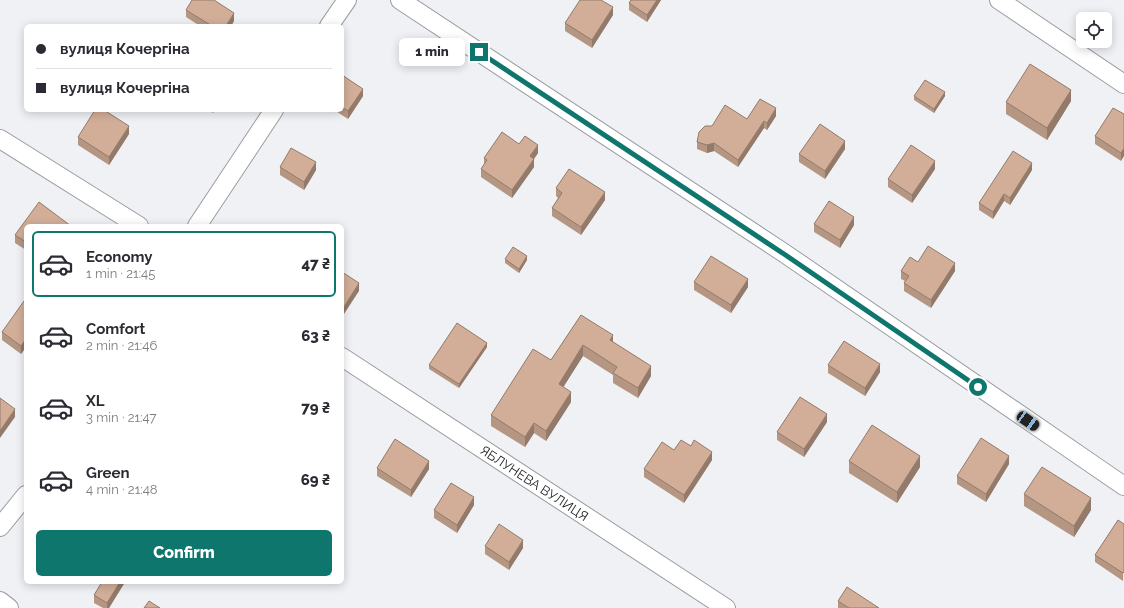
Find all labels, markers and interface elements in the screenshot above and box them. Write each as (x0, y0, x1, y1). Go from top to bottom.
map controls (1076, 12, 1112, 48)
button: locate (1076, 12, 1112, 48)
callout: 1 min (399, 38, 465, 66)
text: вулиця Кочергіна (60, 40, 190, 58)
route end (470, 43, 488, 61)
text: 1 min (415, 44, 449, 59)
text: вулиця Кочергіна (60, 79, 190, 97)
icon: car (38, 246, 74, 282)
text: Economy (86, 248, 153, 266)
text: 47 ₴ (301, 255, 330, 273)
text: 1 min · 21:45 (86, 266, 155, 281)
icon: car (38, 318, 74, 354)
text: Comfort (86, 320, 145, 338)
text: 63 ₴ (301, 327, 330, 345)
text: 2 min · 21:46 (86, 338, 157, 353)
route start (969, 378, 987, 396)
icon: car (38, 390, 74, 426)
text: XL (86, 392, 104, 410)
text: 79 ₴ (301, 399, 330, 417)
car (1015, 409, 1041, 433)
text: 3 min · 21:47 (86, 410, 156, 425)
street label: ЯБЛУНЕВА ВУЛИЦЯ (477, 443, 591, 524)
icon: car (38, 462, 74, 498)
text: Green (86, 464, 130, 482)
text: 69 ₴ (301, 471, 330, 489)
text: 4 min · 21:48 (86, 482, 157, 497)
button: Confirm (36, 530, 332, 576)

